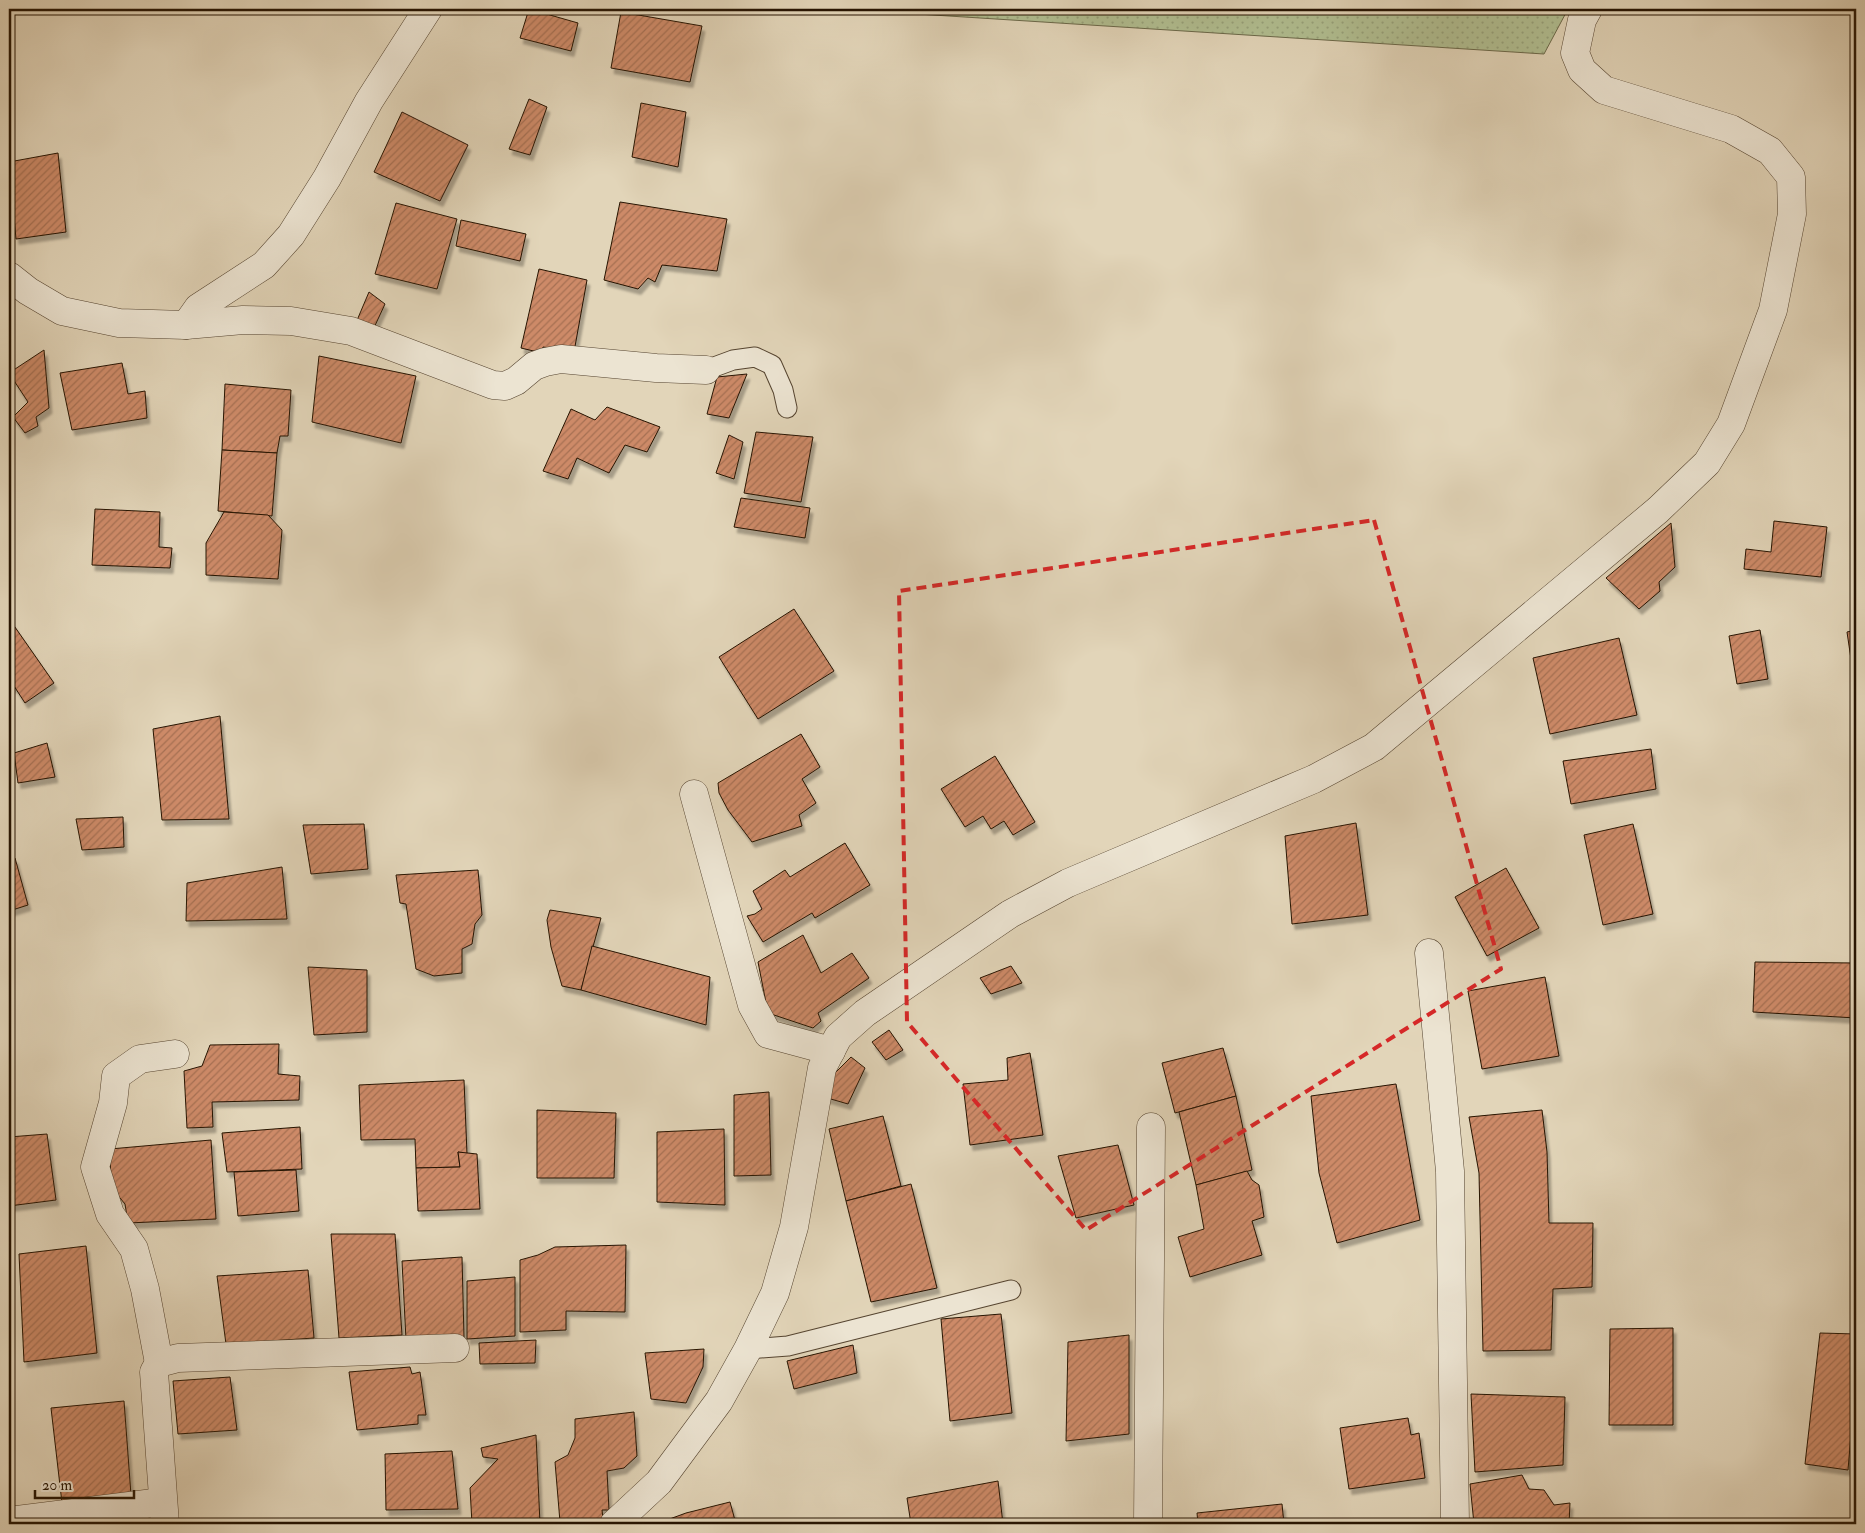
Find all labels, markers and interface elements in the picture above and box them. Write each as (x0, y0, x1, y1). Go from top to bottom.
scale bar (35, 1468, 134, 1500)
text: 20 m (42, 1476, 72, 1495)

